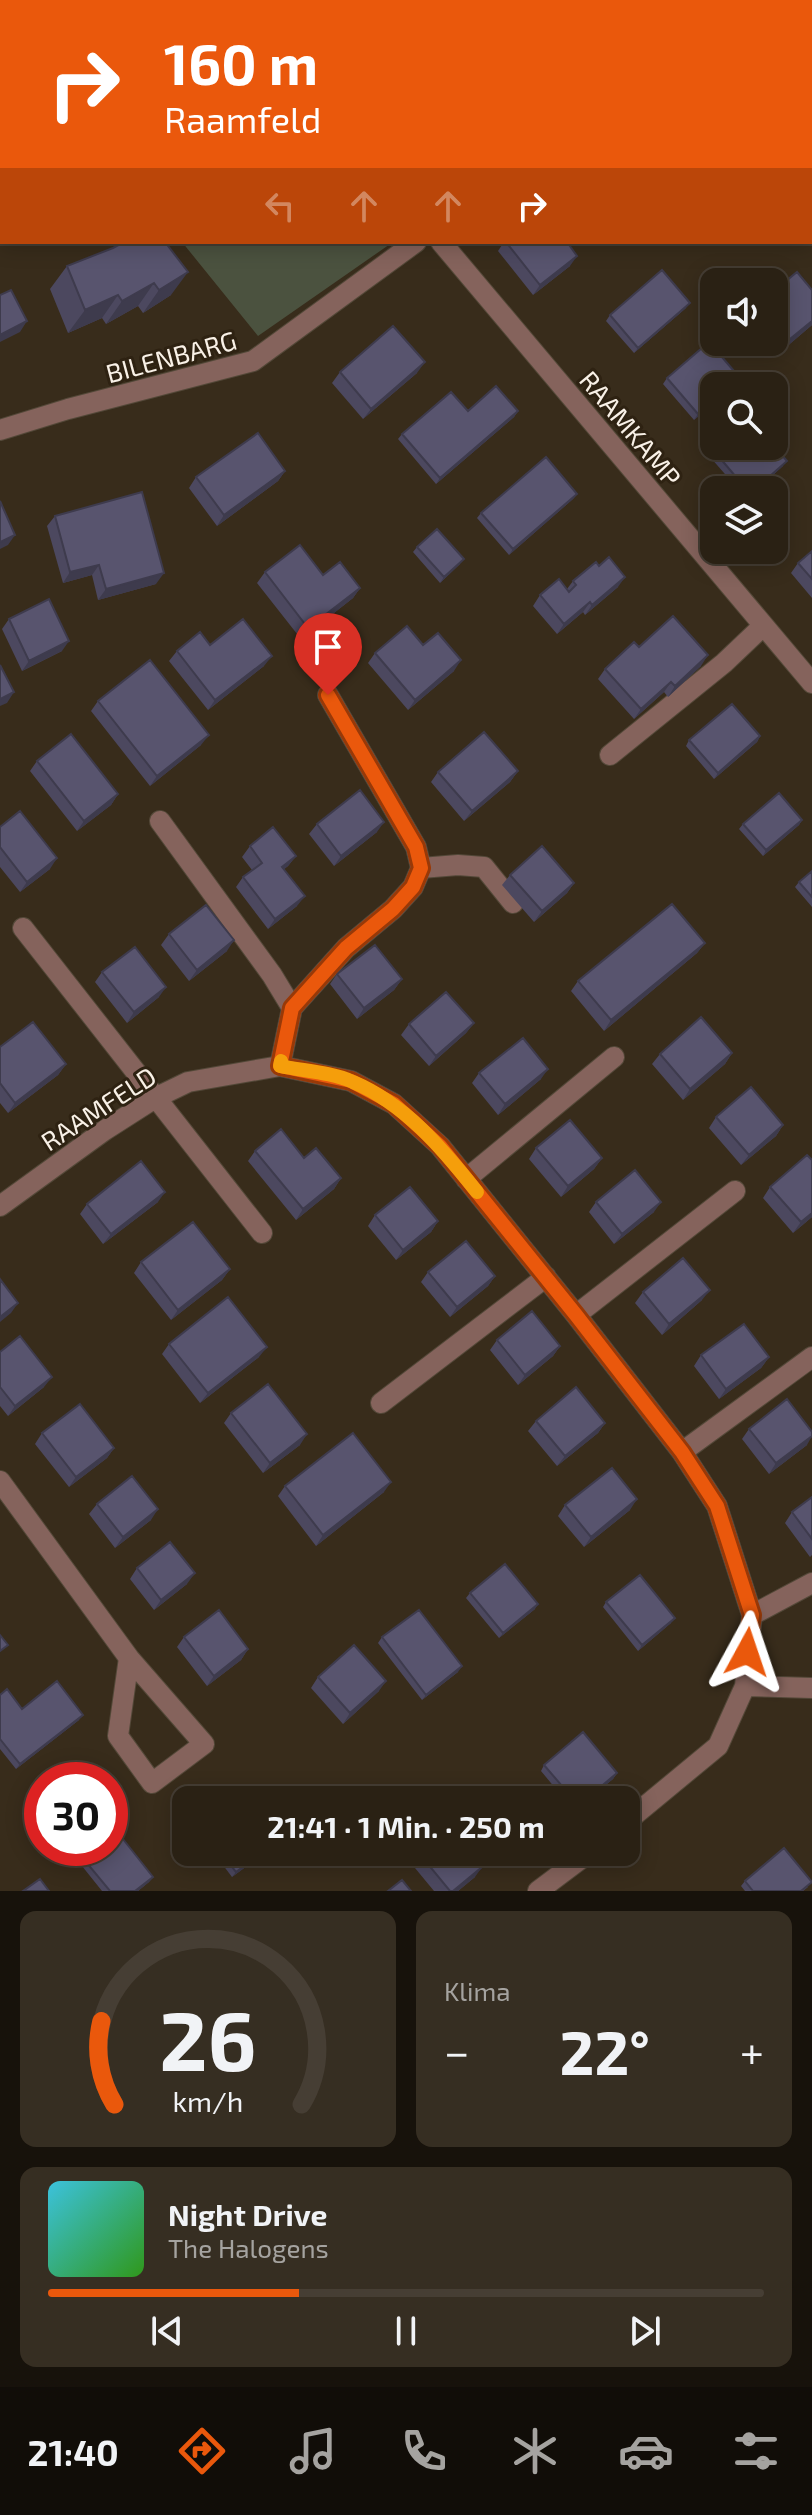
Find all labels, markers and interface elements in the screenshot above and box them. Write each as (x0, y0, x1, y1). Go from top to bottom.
text: 160 m (164, 29, 318, 96)
icon: right (32, 32, 136, 136)
text: Raamfeld (164, 97, 321, 140)
icon: left (258, 184, 302, 228)
icon: ahead (342, 184, 386, 228)
icon: ahead (426, 184, 470, 228)
icon: right (510, 184, 554, 228)
map controls (700, 268, 788, 564)
button: sound (700, 268, 788, 356)
street label: BILENBARG (102, 324, 240, 388)
street label: RAAMKAMP (574, 364, 688, 492)
button: search (700, 372, 788, 460)
button: layers (700, 476, 788, 564)
pin (294, 613, 362, 695)
icon: arrive (306, 625, 350, 669)
street label: RAAMFELD (35, 1059, 161, 1157)
position arrow (705, 1610, 789, 1694)
speed limit sign: 30 (24, 1762, 128, 1866)
text: 21:41 · 1 Min. · 250 m (267, 1808, 545, 1844)
text: Klima (444, 1975, 511, 2006)
text: 26 (159, 1988, 257, 2088)
text: 22° (560, 2015, 650, 2087)
text: − (444, 2024, 470, 2077)
text: + (740, 2024, 764, 2077)
text: km/h (173, 2083, 243, 2118)
text: Night Drive (168, 2196, 327, 2232)
text: The Halogens (168, 2232, 329, 2263)
icon: previous (145, 2309, 189, 2353)
icon: pause (384, 2309, 428, 2353)
icon: next (623, 2309, 667, 2353)
icon: directions (174, 2423, 230, 2479)
icon: music (285, 2423, 341, 2479)
icon: phone (396, 2423, 452, 2479)
icon: climate (507, 2423, 563, 2479)
icon: car (618, 2423, 674, 2479)
icon: filters (728, 2423, 784, 2479)
text: 21:40 (27, 2430, 119, 2473)

